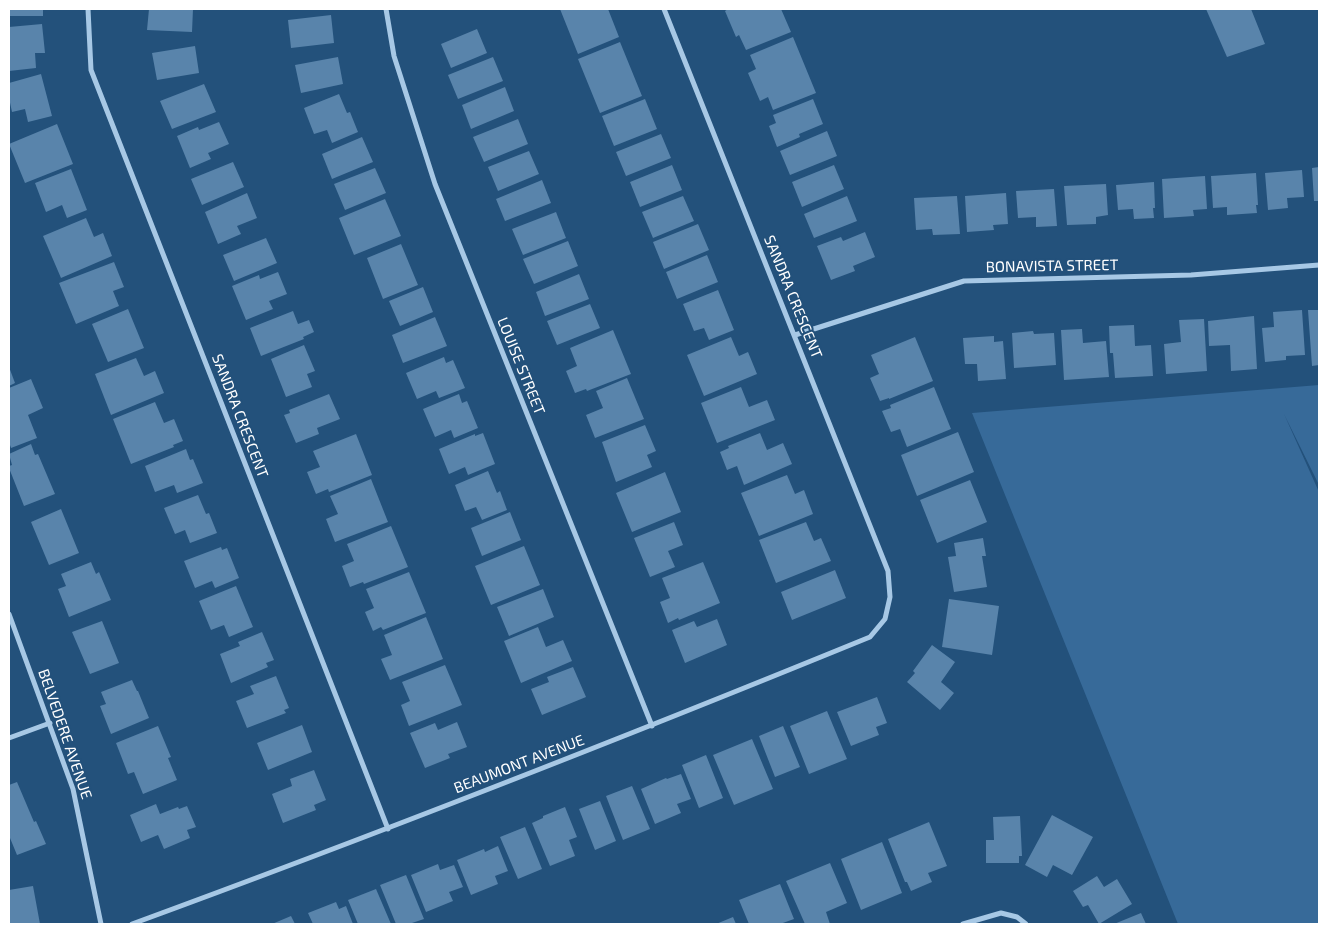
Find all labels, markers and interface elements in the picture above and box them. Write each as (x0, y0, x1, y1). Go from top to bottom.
street label: SANDRA CRESCENT (760, 233, 826, 361)
street label: BONAVISTA STREET (986, 256, 1118, 276)
street label: LOUISE STREET (493, 315, 549, 417)
street label: SANDRA CRESCENT (208, 352, 272, 480)
street label: BELVEDERE AVENUE (34, 667, 96, 801)
street label: BEAUMONT AVENUE (451, 731, 587, 797)

